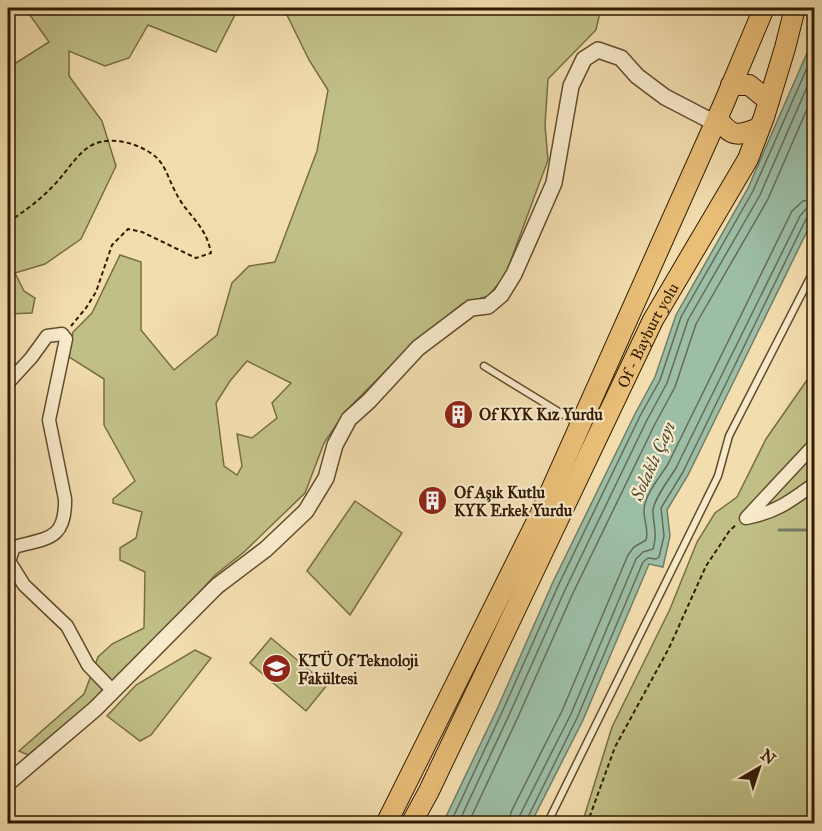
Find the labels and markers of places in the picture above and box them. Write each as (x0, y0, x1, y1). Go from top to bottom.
building icon: Of KYK Kız Yurdu (442, 398, 474, 430)
place label: Of KYK Kız Yurdu (479, 405, 603, 424)
place label: Of Aşık Kutlu KYK Erkek Yurdu (454, 483, 573, 520)
building icon: Of Aşık Kutlu KYK Erkek Yurdu (417, 485, 449, 517)
place label: KTÜ Of Teknoloji Fakültesi (298, 650, 419, 688)
school or university icon: KTÜ Of Teknoloji Fakültesi (261, 653, 293, 685)

